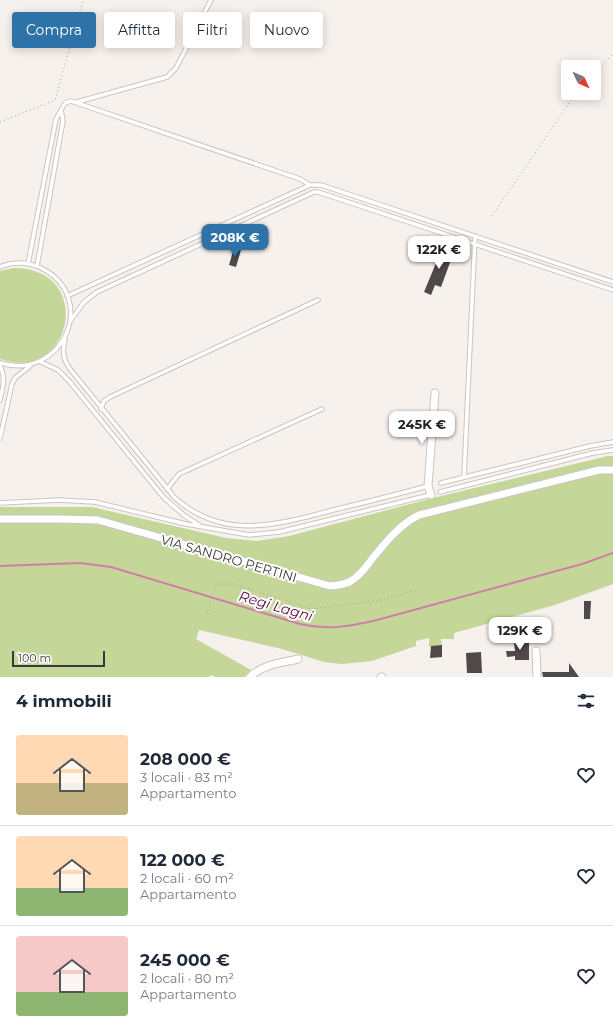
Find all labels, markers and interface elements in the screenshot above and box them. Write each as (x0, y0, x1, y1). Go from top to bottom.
chip: Compra (12, 12, 96, 48)
chip: Affitta (104, 12, 175, 48)
chip: Filtri (183, 12, 242, 48)
chip: Nuovo (250, 12, 323, 48)
north arrow (561, 60, 601, 100)
map controls (561, 60, 601, 100)
pin: 208K € (202, 224, 268, 258)
text: 208K € (211, 229, 259, 245)
pin: 122K € (406, 236, 472, 270)
text: 122K € (417, 241, 461, 257)
pin: 245K € (389, 411, 455, 445)
text: 245K € (398, 416, 446, 432)
street label: VIA SANDRO PERTINI (159, 531, 299, 585)
water label: Regi Lagni (237, 587, 315, 625)
pin: 129K € (487, 617, 553, 651)
text: 129K € (498, 622, 542, 638)
scale bar (12, 649, 105, 668)
text: 100 m (18, 651, 51, 665)
icon: filters (575, 690, 597, 712)
text: 4 immobili (16, 691, 112, 711)
text: 208 000 € (140, 749, 231, 769)
icon: home (48, 751, 96, 799)
icon: heart (575, 764, 597, 786)
text: 3 locali · 83 m² (140, 769, 233, 785)
text: Appartamento (140, 785, 236, 801)
text: 122 000 € (140, 850, 225, 870)
icon: home (48, 852, 96, 900)
icon: heart (575, 865, 597, 887)
text: 2 locali · 60 m² (140, 870, 234, 886)
text: Appartamento (140, 886, 236, 902)
text: 245 000 € (140, 950, 230, 970)
icon: home (48, 952, 96, 1000)
icon: heart (575, 965, 597, 987)
text: 2 locali · 80 m² (140, 970, 234, 986)
text: Appartamento (140, 986, 236, 1002)

